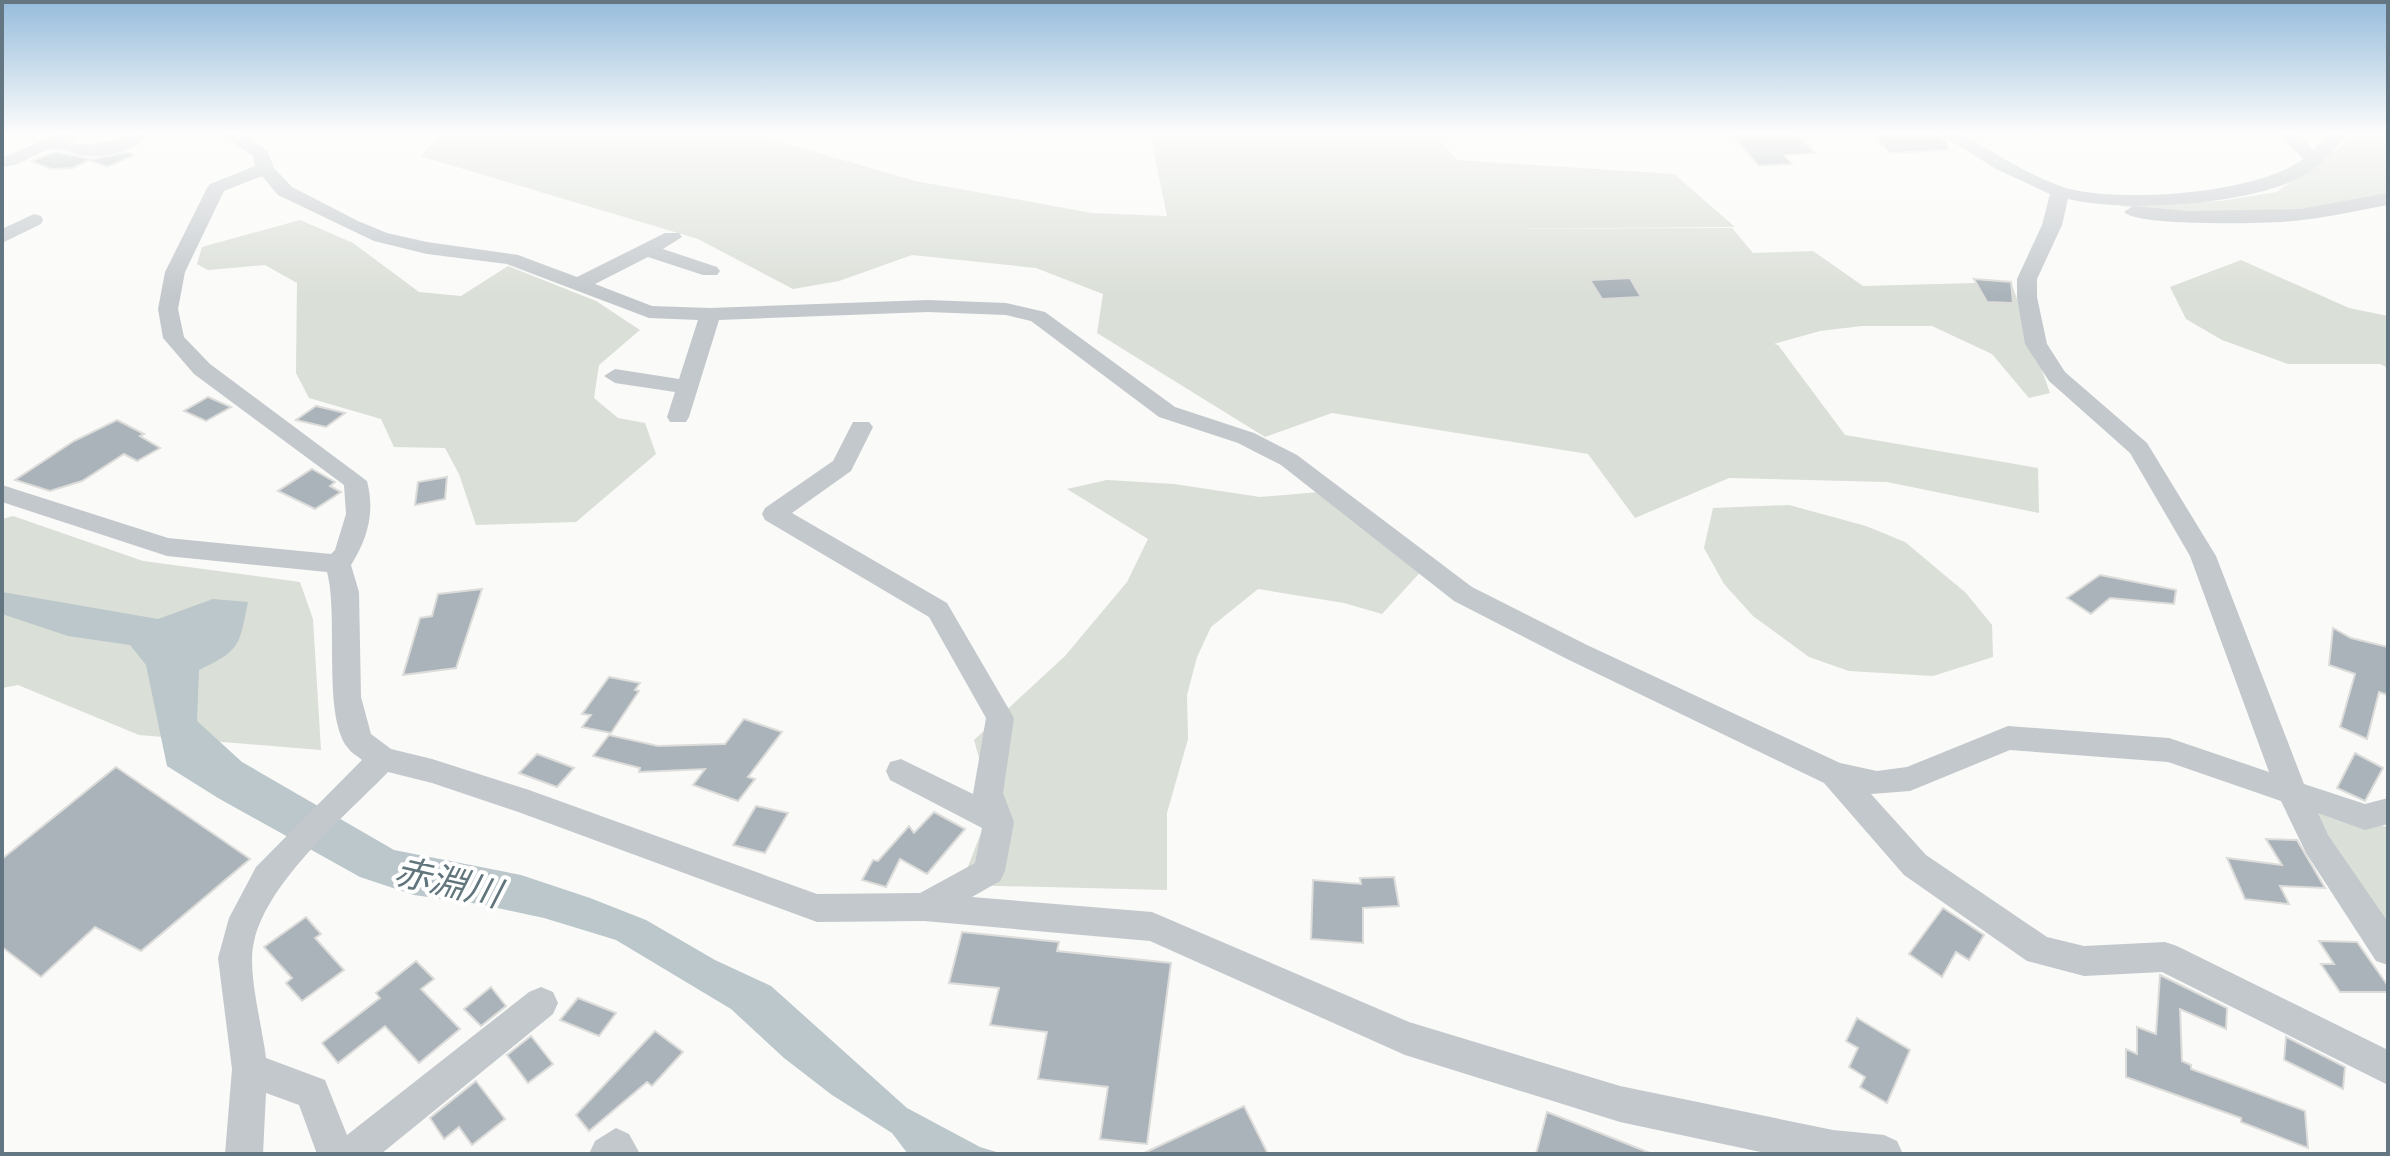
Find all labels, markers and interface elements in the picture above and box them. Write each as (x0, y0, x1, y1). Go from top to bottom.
water label: 赤淵川 (390, 846, 510, 917)

